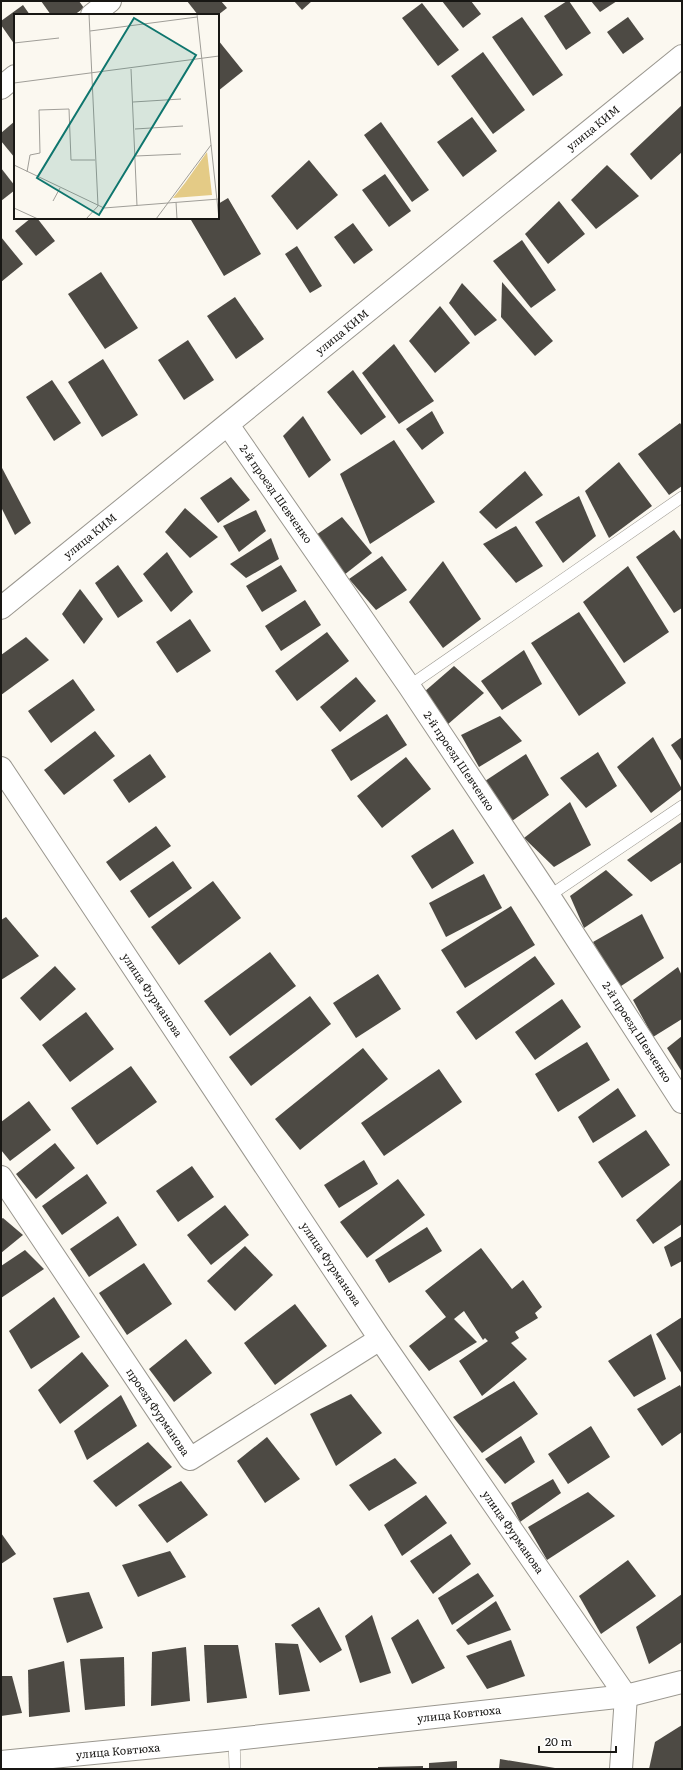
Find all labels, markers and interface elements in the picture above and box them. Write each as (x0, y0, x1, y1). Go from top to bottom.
inset map (14, 14, 219, 219)
street label: улица КИМ (562, 101, 622, 154)
street label: улица КИМ (311, 305, 371, 358)
street label: 2-й проезд Шевченко (237, 441, 317, 546)
street label: улица КИМ (59, 509, 119, 562)
street label: 2-й проезд Шевченко (420, 707, 499, 814)
street label: улица Фурманова (119, 949, 187, 1040)
street label: 2-й проезд Шевченко (599, 978, 676, 1085)
street label: улица Фурманова (298, 1218, 366, 1309)
street label: проезд Фурманова (123, 1364, 194, 1459)
street label: улица Фурманова (479, 1487, 549, 1576)
street label: улица Ковтюха (416, 1701, 502, 1725)
scale bar (539, 1728, 616, 1754)
text: 20 m (545, 1732, 572, 1750)
street label: улица Ковтюха (75, 1738, 161, 1762)

